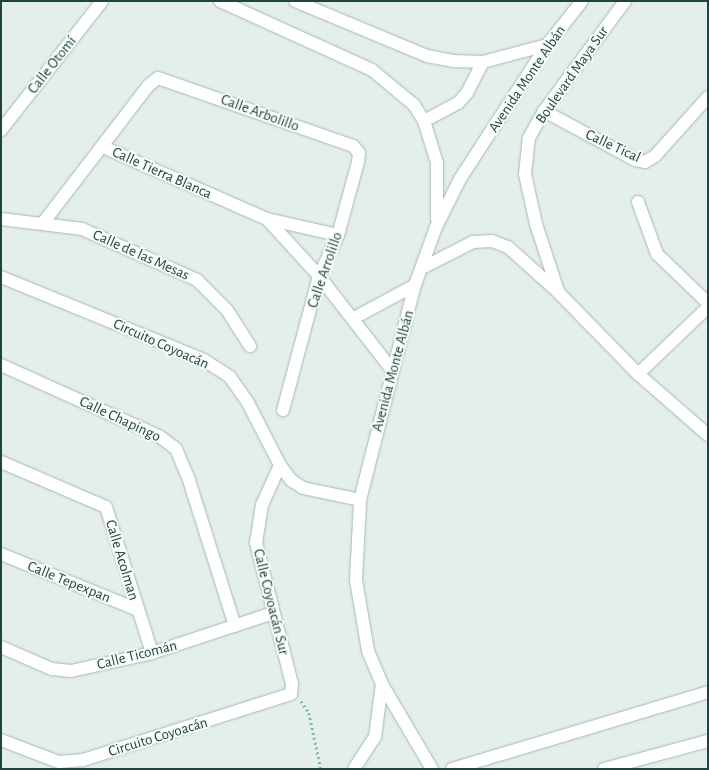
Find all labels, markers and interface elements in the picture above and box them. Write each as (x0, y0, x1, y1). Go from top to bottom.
street label: Avenida Monte Albán (485, 22, 569, 136)
street label: Boulevard Maya Sur (532, 23, 612, 127)
street label: Calle Otomí (24, 32, 80, 98)
street label: Calle Arbolillo (218, 91, 302, 135)
street label: Calle Tical (583, 125, 643, 167)
street label: Calle Tierra Blanca (109, 143, 215, 203)
street label: Calle de las Mesas (90, 226, 192, 284)
street label: Calle Arrolillo (304, 230, 346, 310)
street label: Avenida Monte Albán (368, 308, 418, 434)
street label: Circuito Coyoacán (110, 315, 212, 373)
street label: Calle Chapingo (76, 392, 164, 446)
street label: Calle Acolman (101, 518, 143, 602)
street label: Calle Coyoacán Sur (249, 547, 293, 657)
street label: Calle Tepexpan (25, 557, 113, 607)
street label: Calle Ticomán (95, 636, 179, 674)
street label: Circuito Coyoacán (106, 713, 210, 761)

